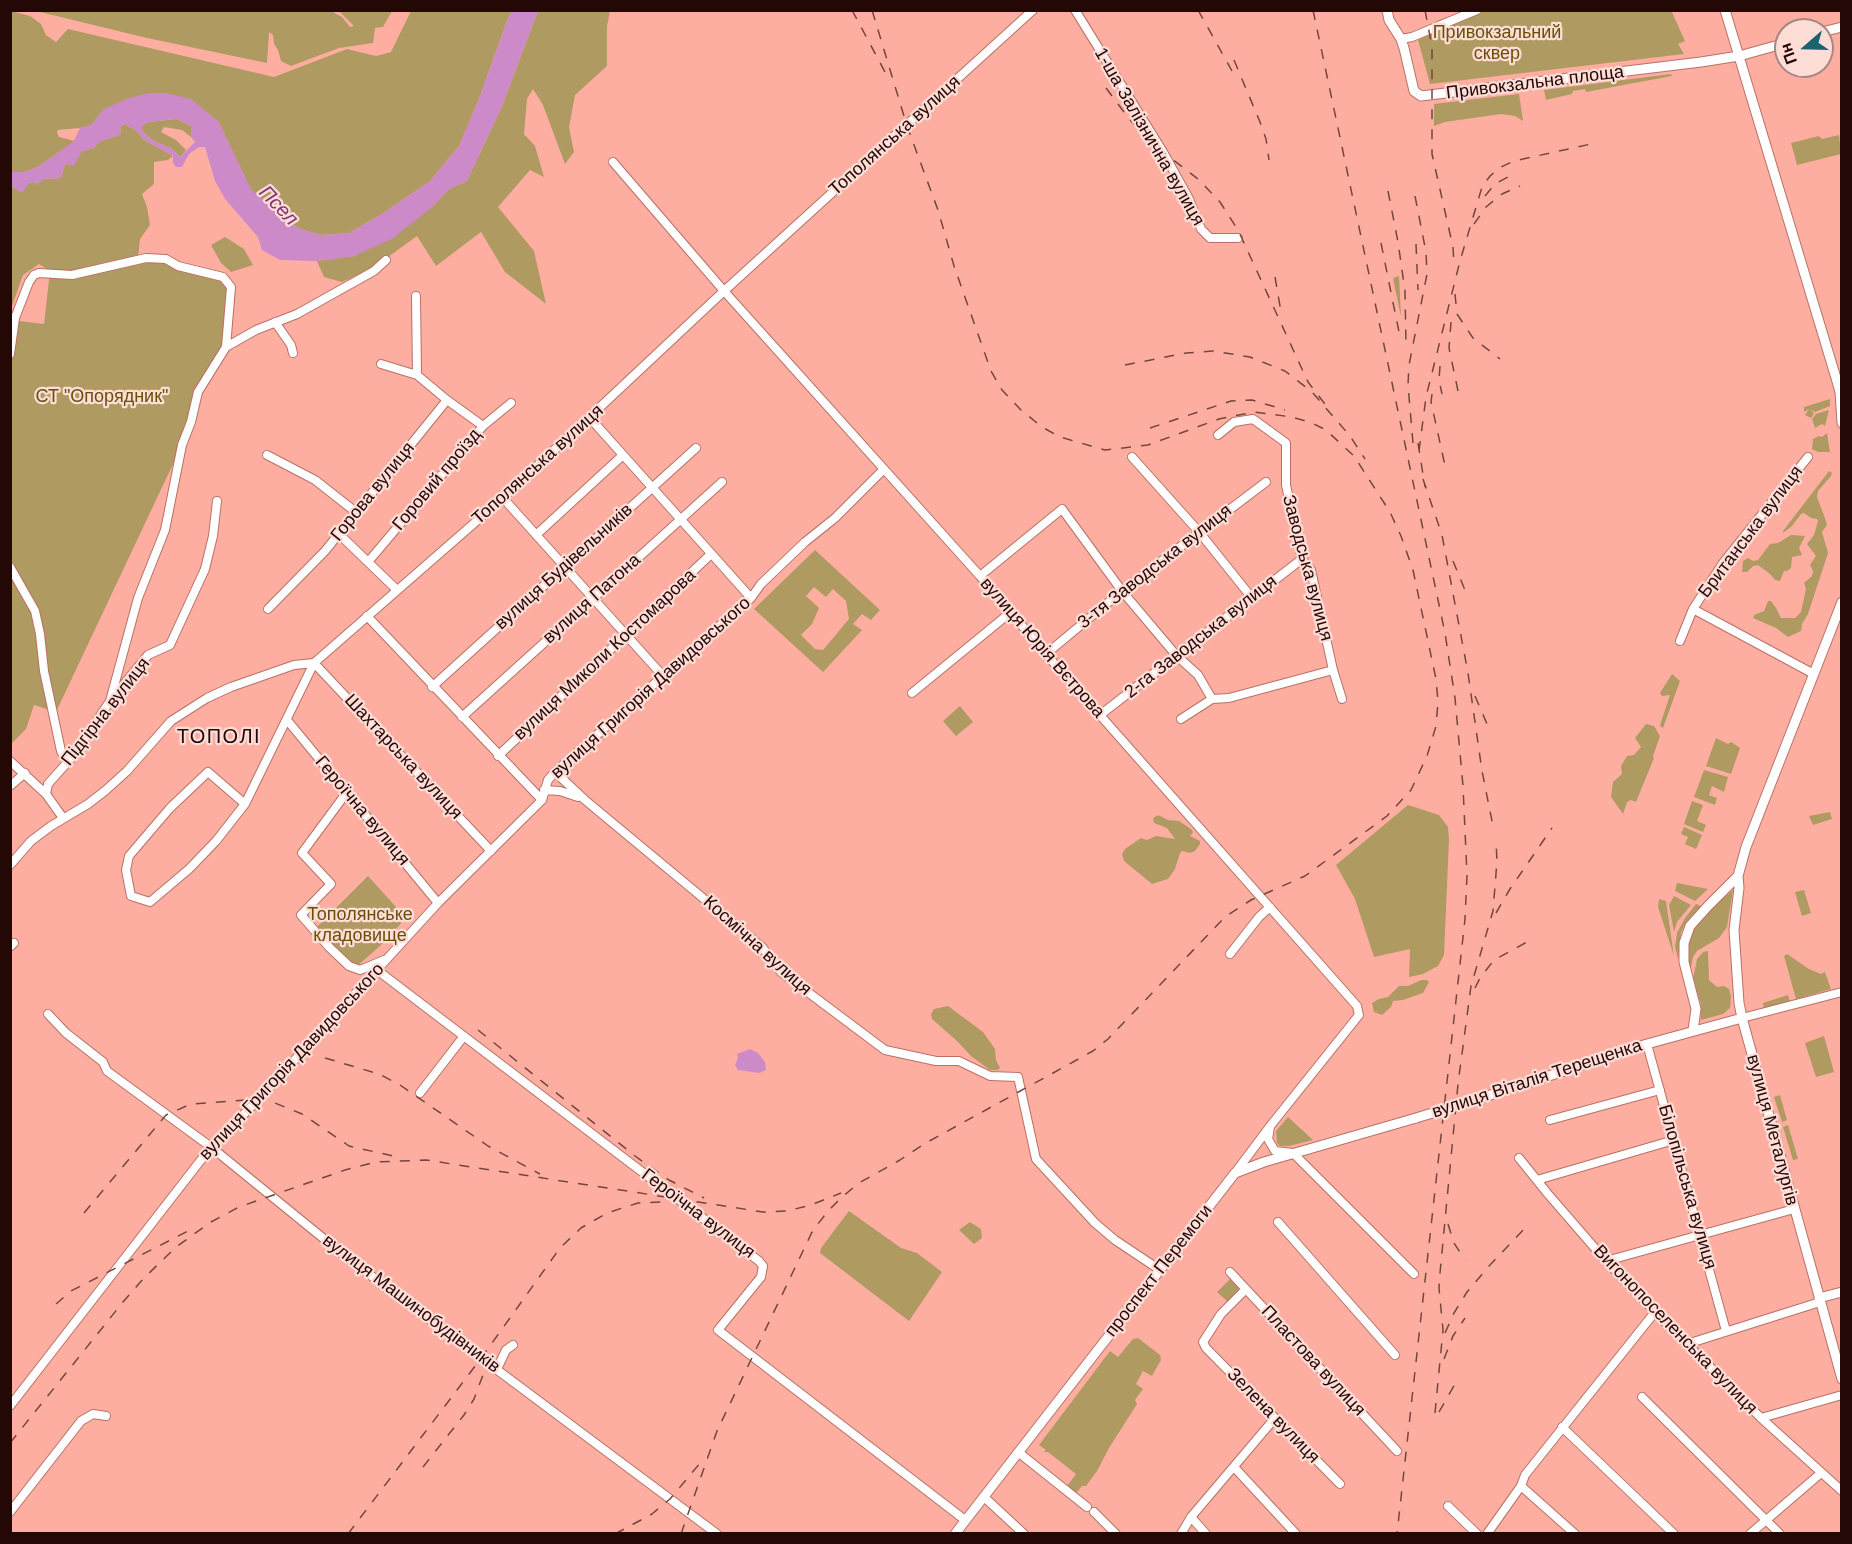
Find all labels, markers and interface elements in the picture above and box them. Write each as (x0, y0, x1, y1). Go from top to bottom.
north arrow (1774, 18, 1834, 78)
park label: Привокзальний сквер (1433, 22, 1561, 64)
text: Пн (1777, 41, 1800, 67)
street label: 1-ша Залізнична вулиця (1089, 44, 1209, 230)
street label: Привокзальна площа (1445, 61, 1625, 105)
street label: Тополянська вулиця (825, 71, 965, 201)
water label: Псел (253, 181, 303, 231)
park label: СТ "Опорядник" (36, 386, 168, 408)
street label: Тополянська вулиця (468, 400, 608, 530)
street label: Горовий проїзд (388, 425, 486, 535)
street label: Горова вулиця (326, 438, 420, 546)
street label: Британська вулиця (1694, 462, 1808, 602)
street label: Заводська вулиця (1277, 493, 1337, 643)
street label: вулиця Будівельників (491, 499, 637, 635)
street label: 3-тя Заводська вулиця (1074, 500, 1236, 634)
street label: вулиця Патона (539, 550, 645, 648)
street label: вулиця Миколи Костомарова (510, 565, 700, 745)
street label: 2-га Заводська вулиця (1120, 571, 1282, 703)
street label: вулиця Юрія Вєтрова (975, 573, 1109, 723)
street label: вулиця Григорія Давидовського (547, 592, 755, 784)
street label: Підгірна вулиця (57, 654, 155, 770)
street label: Шахтарська вулиця (339, 690, 467, 824)
district label: ТОПОЛІ (177, 725, 261, 749)
street label: Героїчна вулиця (310, 752, 414, 870)
street label: Космічна вулиця (698, 892, 816, 1000)
park label: Тополянське кладовище (307, 904, 413, 946)
street label: вулиця Григорія Давидовського (195, 959, 389, 1165)
street label: вулиця Віталія Терещенка (1429, 1035, 1645, 1123)
street label: вулиця Металургів (1741, 1052, 1803, 1208)
street label: Білопільська вулиця (1653, 1102, 1721, 1272)
street label: Героїчна вулиця (637, 1164, 759, 1264)
street label: проспект Перемоги (1101, 1201, 1217, 1341)
street label: вулиця Машинобудівників (318, 1230, 504, 1378)
street label: Вигонопоселенська вулиця (1588, 1241, 1762, 1419)
street label: Пластова вулиця (1256, 1301, 1370, 1421)
street label: Зелена вулиця (1222, 1364, 1324, 1468)

